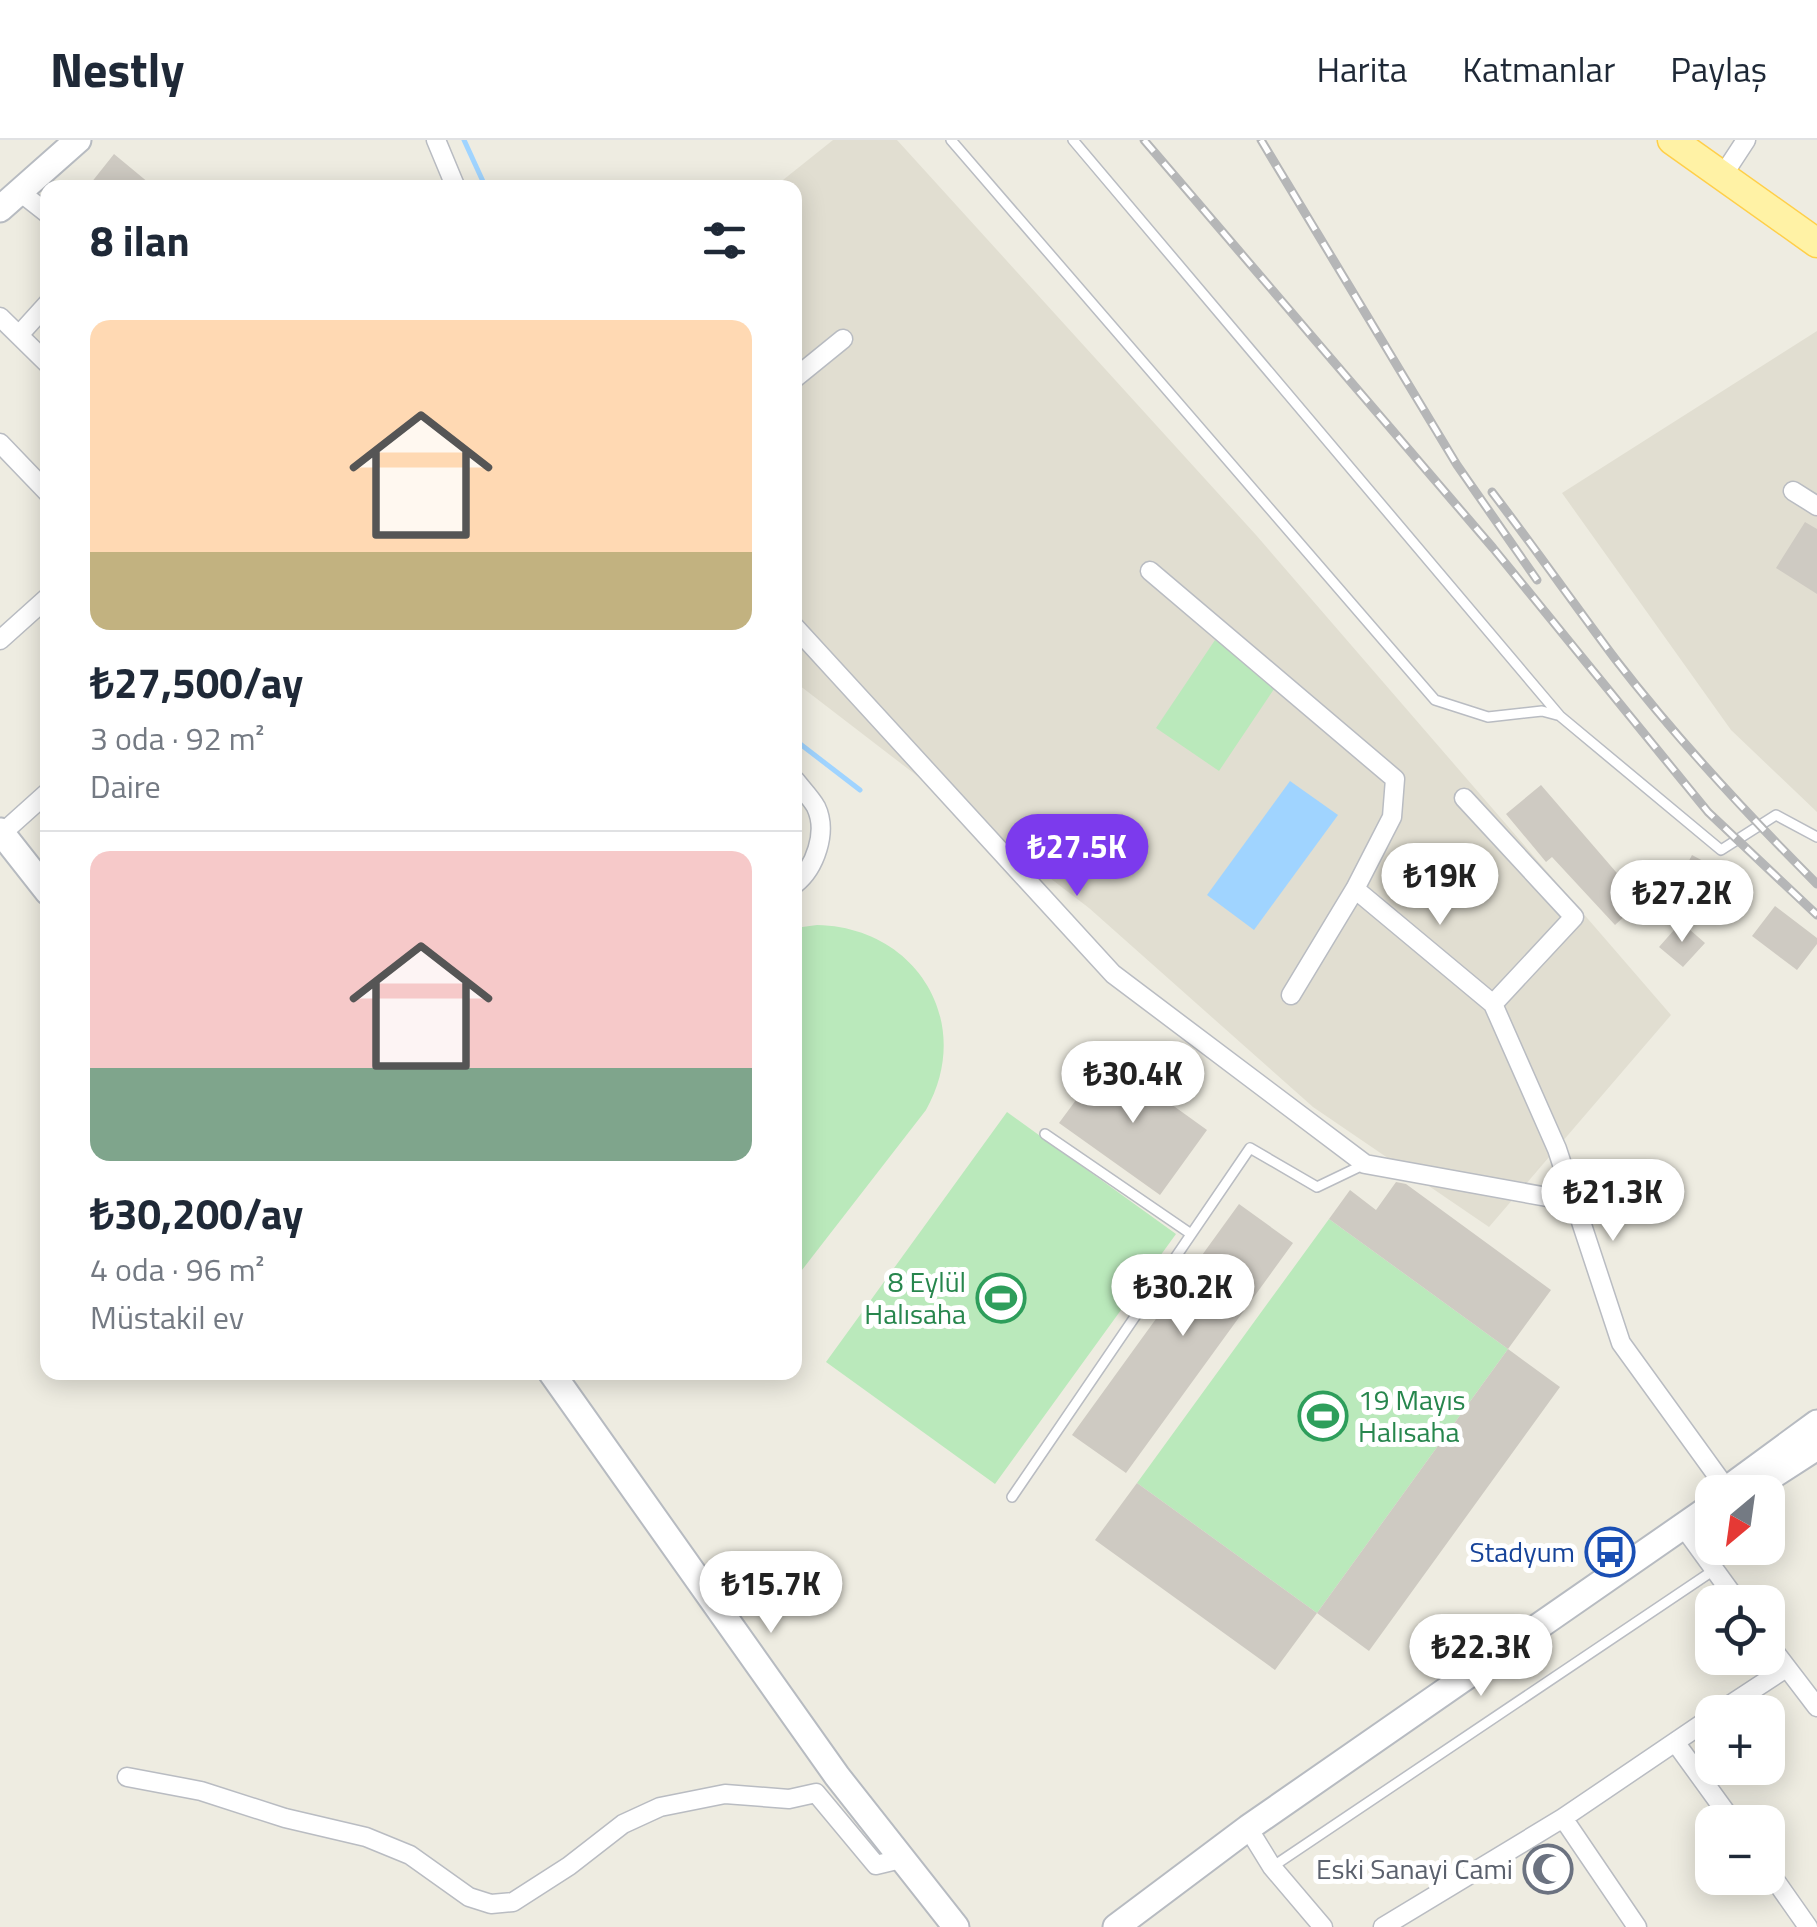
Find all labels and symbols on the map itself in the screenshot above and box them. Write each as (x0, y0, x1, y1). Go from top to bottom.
pin: ₺27.5K (996, 814, 1158, 899)
pin: ₺19K (1381, 843, 1499, 928)
pin: ₺27.2K (1601, 860, 1763, 945)
pin: ₺30.4K (1052, 1041, 1214, 1126)
pin: ₺21.3K (1532, 1159, 1694, 1244)
pin: ₺30.2K (1102, 1254, 1264, 1339)
place label: 8 Eylül Halısaha (864, 1260, 966, 1335)
sports icon: 8 Eylül Halısaha (975, 1272, 1027, 1324)
place label: 19 Mayıs Halısaha (1358, 1378, 1466, 1453)
sports icon: 19 Mayıs Halısaha (1297, 1390, 1349, 1442)
north arrow (1695, 1475, 1785, 1565)
bus stop icon: Stadyum (1584, 1526, 1636, 1578)
place label: Stadyum (1470, 1530, 1575, 1573)
pin: ₺15.7K (690, 1551, 852, 1636)
pin: ₺22.3K (1400, 1614, 1562, 1699)
mosque icon: Eski Sanayi Cami (1522, 1843, 1574, 1895)
place label: Eski Sanayi Cami (1316, 1847, 1513, 1890)

